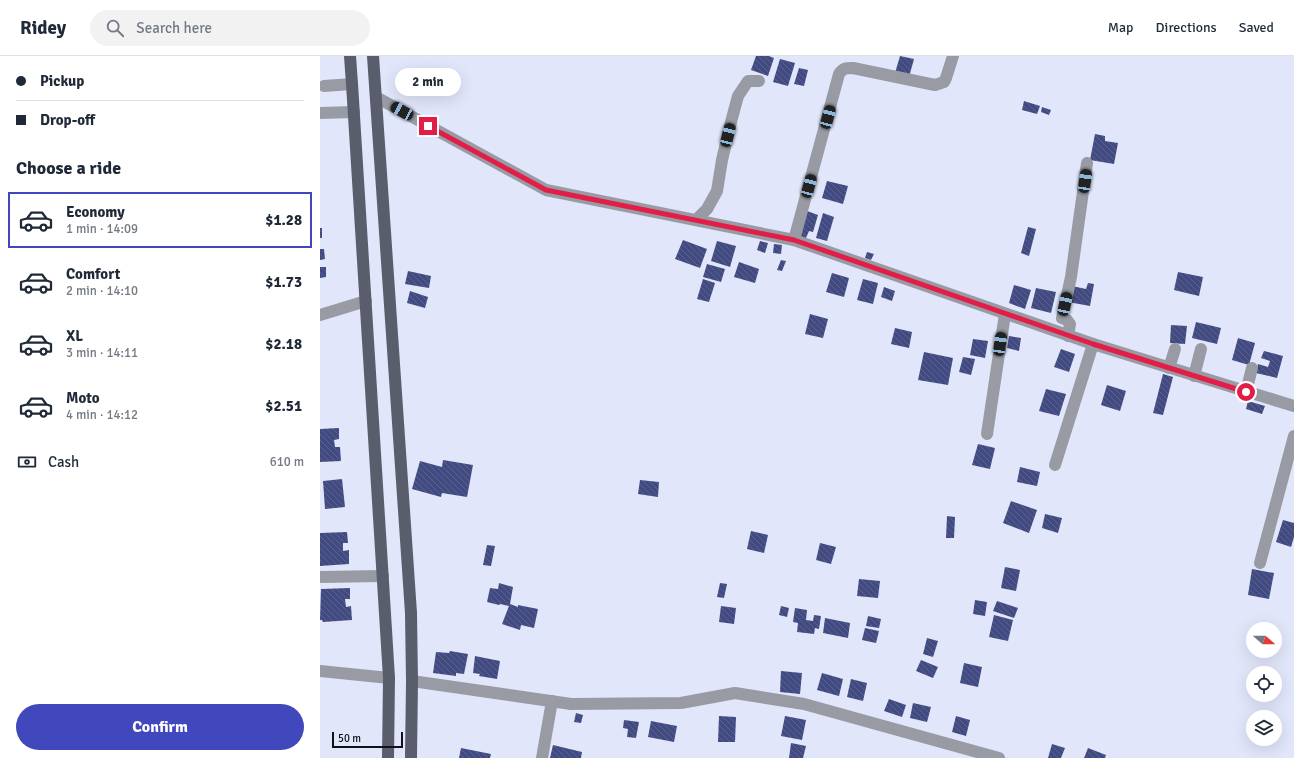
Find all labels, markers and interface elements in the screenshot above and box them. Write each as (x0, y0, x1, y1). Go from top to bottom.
search box (90, 10, 370, 46)
text: Ridey (20, 16, 66, 40)
icon: search (104, 17, 126, 39)
text: Search here (136, 19, 212, 37)
text: Map (1108, 19, 1134, 36)
text: Directions (1156, 19, 1217, 36)
text: Saved (1239, 19, 1274, 36)
callout: 2 min (395, 68, 461, 96)
text: Pickup (40, 72, 84, 90)
text: 2 min (412, 74, 444, 90)
car (389, 100, 415, 122)
car (819, 104, 837, 130)
text: Drop-off (40, 111, 95, 129)
route end (419, 117, 437, 135)
car (719, 122, 737, 148)
text: Choose a ride (16, 157, 121, 179)
car (1077, 168, 1093, 194)
car (800, 173, 818, 199)
icon: car (18, 202, 54, 238)
text: Economy (66, 203, 125, 221)
text: $1.28 (265, 211, 302, 229)
text: 1 min · 14:09 (66, 221, 138, 237)
icon: car (18, 264, 54, 300)
text: Comfort (66, 265, 120, 283)
text: $1.73 (265, 273, 302, 291)
text: 2 min · 14:10 (66, 283, 138, 299)
car (1057, 291, 1073, 317)
icon: car (18, 326, 54, 362)
text: XL (66, 327, 83, 345)
car (992, 331, 1008, 357)
text: $2.18 (265, 335, 302, 353)
text: 3 min · 14:11 (66, 345, 138, 361)
route start (1237, 383, 1255, 401)
icon: car (18, 388, 54, 424)
text: Moto (66, 389, 100, 407)
text: $2.51 (265, 397, 302, 415)
text: 4 min · 14:12 (66, 407, 138, 423)
icon: cash (16, 451, 38, 473)
text: Cash (48, 453, 79, 471)
text: 610 m (270, 454, 304, 470)
north arrow (1246, 622, 1282, 658)
map controls (1246, 622, 1282, 746)
button: locate (1246, 666, 1282, 702)
button: Confirm (16, 704, 304, 750)
button: layers (1246, 710, 1282, 746)
scale bar (332, 730, 403, 749)
text: 50 m (338, 732, 361, 745)

